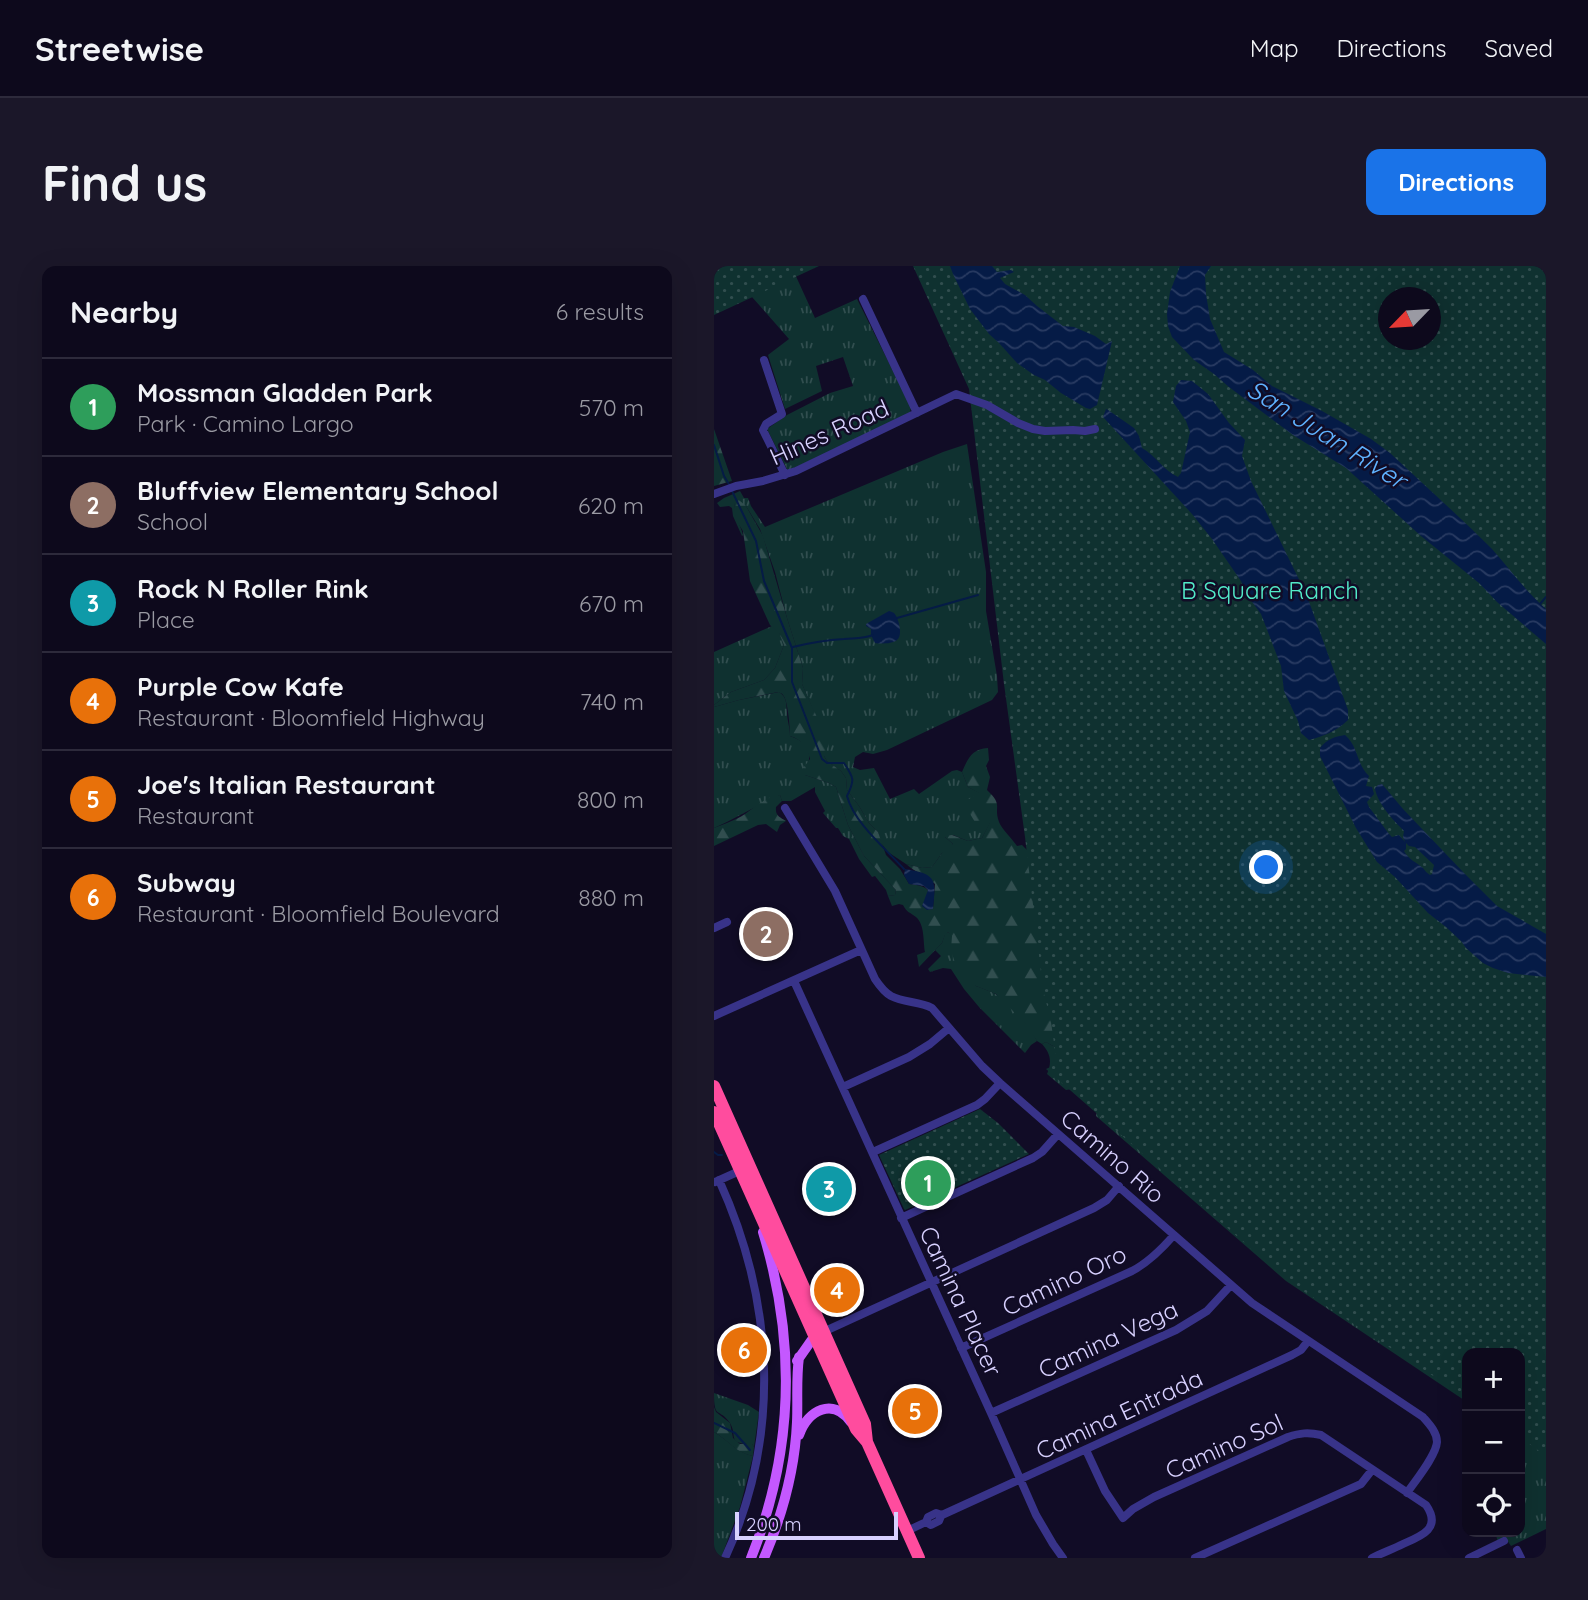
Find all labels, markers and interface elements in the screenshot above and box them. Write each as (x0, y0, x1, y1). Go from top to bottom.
text: Streetwise (35, 28, 204, 69)
text: Map (1250, 33, 1299, 63)
text: Directions (1337, 33, 1447, 63)
text: Saved (1485, 33, 1553, 63)
button: Directions (1366, 149, 1546, 215)
text: Find us (42, 152, 207, 213)
north arrow (1378, 287, 1441, 350)
text: Nearby (70, 293, 178, 331)
text: 6 results (556, 297, 644, 326)
water label: San Juan River (1241, 372, 1415, 498)
text: Mossman Gladden Park (137, 376, 433, 409)
street label: Hines Road (765, 392, 893, 472)
text: 1 (89, 393, 97, 422)
text: 570 m (579, 393, 644, 422)
text: Park · Camino Largo (137, 409, 354, 438)
text: Bluffview Elementary School (137, 474, 498, 507)
text: 2 (86, 491, 100, 520)
text: 620 m (578, 491, 644, 520)
text: School (137, 507, 208, 536)
text: Rock N Roller Rink (137, 572, 369, 605)
park label: B Square Ranch (1181, 575, 1359, 605)
text: 3 (87, 589, 99, 618)
text: 670 m (579, 589, 644, 618)
text: Place (137, 605, 195, 634)
text: Purple Cow Kafe (137, 670, 344, 703)
text: 4 (86, 687, 100, 716)
text: 740 m (580, 687, 644, 716)
text: Restaurant · Bloomfield Highway (137, 703, 485, 732)
text: Joe's Italian Restaurant (137, 768, 436, 801)
text: 5 (86, 785, 100, 814)
text: 800 m (577, 785, 644, 814)
text: Restaurant (137, 801, 254, 830)
your location (1249, 850, 1283, 884)
text: Subway (137, 866, 236, 899)
text: 6 (87, 883, 99, 912)
text: 880 m (578, 883, 644, 912)
text: Restaurant · Bloomfield Boulevard (137, 899, 500, 928)
pin: 2 (743, 908, 789, 960)
street label: Camino Rio (1055, 1103, 1171, 1209)
pin: 1 (905, 1157, 951, 1209)
pin: 3 (806, 1163, 852, 1215)
street label: Camina Placer (913, 1221, 1009, 1381)
street label: Camino Oro (997, 1238, 1131, 1322)
pin: 4 (814, 1264, 860, 1316)
street label: Camina Vega (1033, 1294, 1183, 1384)
pin: 6 (721, 1324, 767, 1376)
map controls (1462, 1348, 1525, 1537)
button: + (1462, 1348, 1525, 1411)
street label: Camina Entrada (1031, 1362, 1207, 1466)
pin: 5 (892, 1385, 938, 1437)
street label: Camino Sol (1160, 1407, 1288, 1485)
button: − (1462, 1411, 1525, 1474)
button: locate (1462, 1474, 1525, 1537)
scale bar (735, 1509, 898, 1541)
text: 200 m (746, 1512, 802, 1536)

